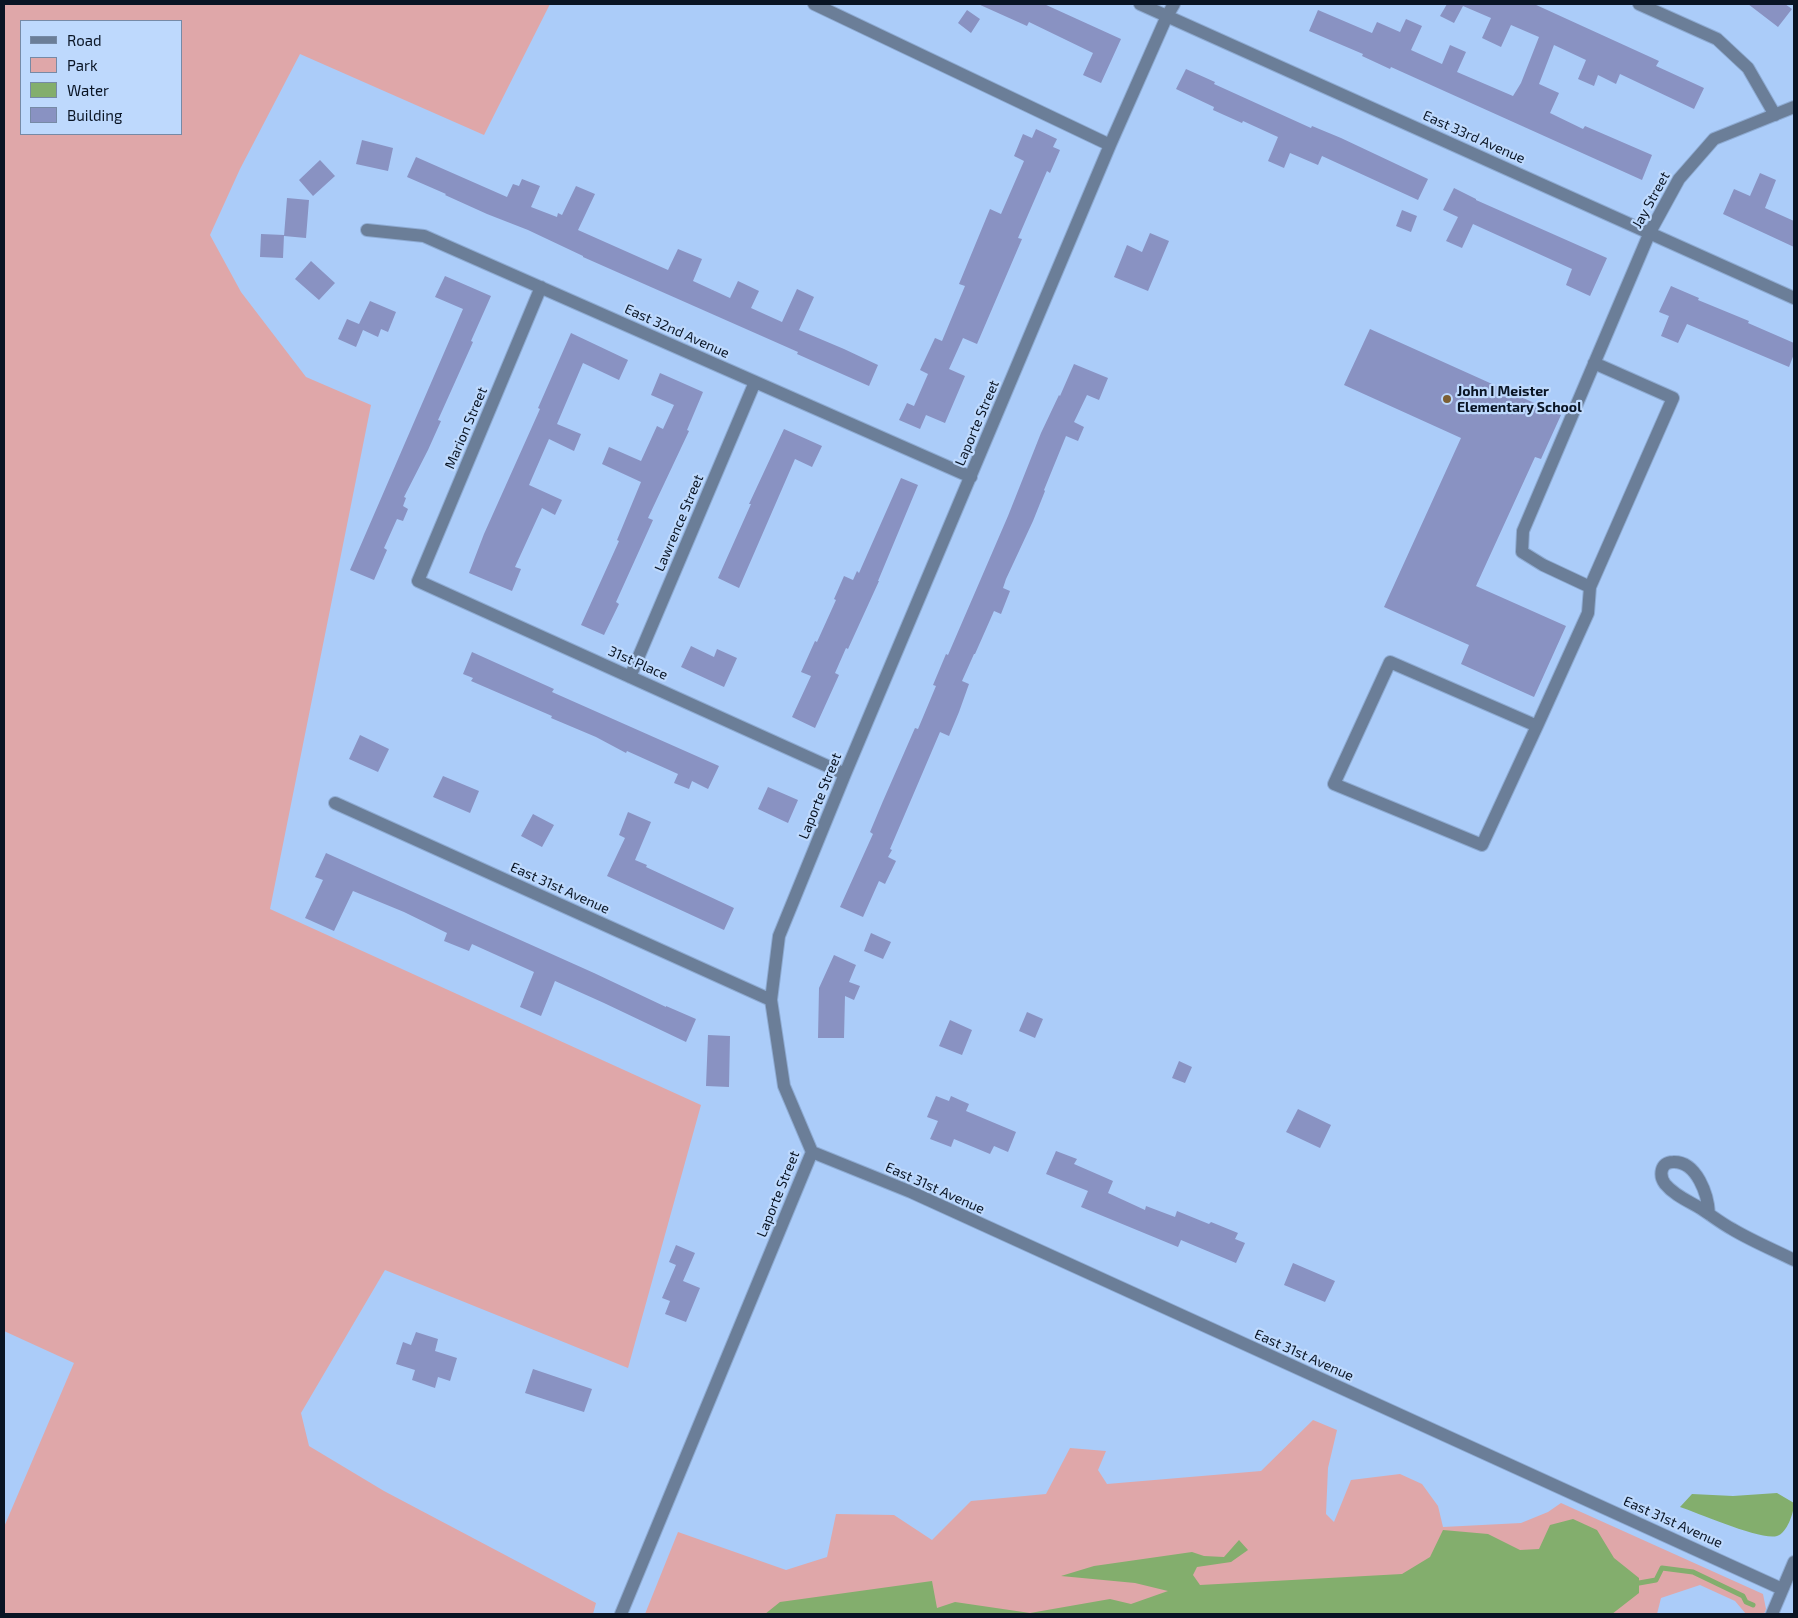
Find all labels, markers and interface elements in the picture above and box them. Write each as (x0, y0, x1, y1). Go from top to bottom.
legend (20, 20, 182, 135)
text: Road (67, 31, 102, 49)
text: Park (67, 56, 98, 74)
text: Water (67, 81, 109, 99)
text: Building (67, 106, 122, 124)
street label: East 33rd Avenue (1420, 107, 1528, 167)
street label: Jay Street (1629, 169, 1673, 231)
street label: East 32nd Avenue (622, 300, 732, 362)
street label: Laporte Street (951, 378, 1003, 468)
place label: John I Meister Elementary School (1457, 383, 1582, 416)
street label: Marion Street (441, 385, 491, 471)
marker: John I Meister Elementary School (1441, 393, 1453, 405)
street label: Lawrence Street (651, 472, 707, 574)
street label: 31st Place (606, 642, 670, 684)
street label: Laporte Street (795, 750, 845, 842)
street label: East 31st Avenue (508, 859, 612, 917)
street label: Laporte Street (753, 1148, 803, 1240)
street label: East 31st Avenue (883, 1159, 987, 1217)
street label: East 31st Avenue (1252, 1326, 1356, 1384)
street label: East 31st Avenue (1621, 1493, 1725, 1551)

